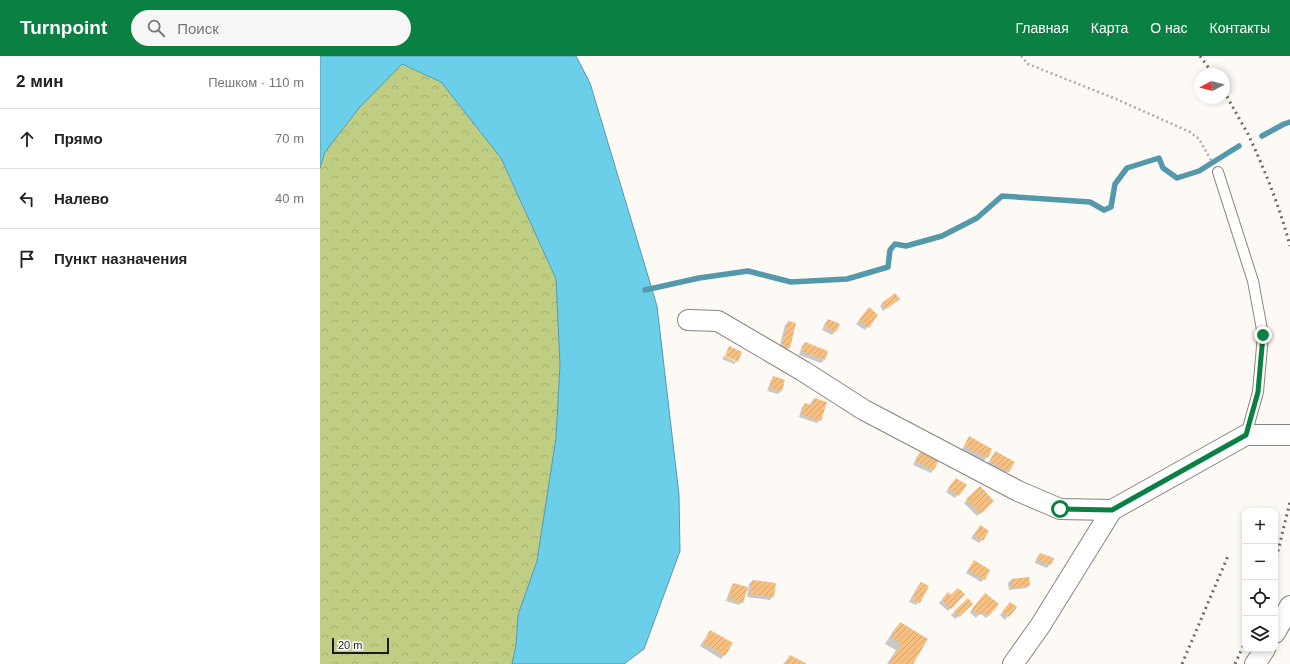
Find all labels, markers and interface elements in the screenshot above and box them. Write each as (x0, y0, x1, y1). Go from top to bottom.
search box (131, 10, 411, 46)
text: Turnpoint (20, 17, 107, 38)
icon: search (145, 17, 167, 39)
text: Поиск (177, 20, 219, 37)
text: Главная (1015, 20, 1069, 36)
text: Карта (1091, 20, 1128, 36)
text: О нас (1150, 20, 1188, 36)
text: Контакты (1210, 20, 1270, 36)
north arrow (1194, 68, 1230, 104)
text: 2 мин (16, 72, 63, 91)
text: Пешком · 110 m (208, 75, 304, 90)
icon: ahead (16, 128, 38, 150)
text: Прямо (54, 130, 103, 147)
text: 70 m (275, 131, 304, 146)
icon: left (16, 188, 38, 210)
text: Налево (54, 190, 109, 207)
text: 40 m (275, 191, 304, 206)
icon: arrive (16, 248, 38, 270)
text: Пункт назначения (54, 250, 187, 267)
route end (1254, 326, 1272, 344)
route start (1051, 500, 1069, 518)
map controls (1242, 508, 1278, 652)
button: + (1242, 508, 1278, 544)
button: − (1242, 544, 1278, 580)
button: locate (1242, 580, 1278, 616)
button: layers (1242, 616, 1278, 652)
scale bar (332, 636, 389, 655)
text: 20 m (338, 639, 362, 651)

